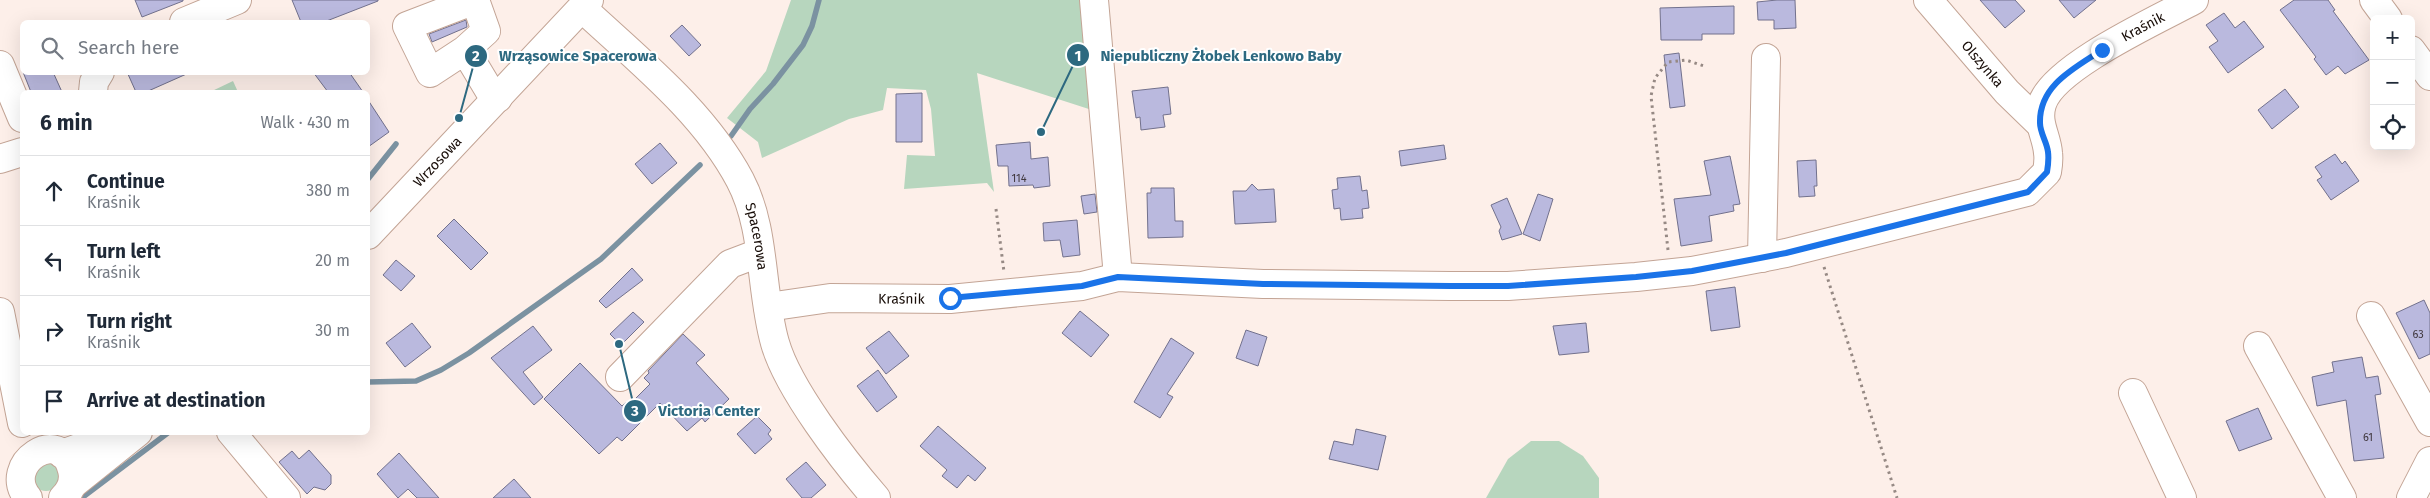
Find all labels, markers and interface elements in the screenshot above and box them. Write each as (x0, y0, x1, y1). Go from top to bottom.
street label: Kraśnik (2118, 8, 2168, 46)
map controls (2370, 15, 2415, 150)
button: + (2370, 15, 2415, 60)
search box (20, 20, 370, 75)
icon: search (38, 34, 66, 62)
text: Search here (78, 36, 179, 59)
street label: Olszynka (1958, 37, 2007, 91)
route end (2091, 39, 2114, 62)
callout: Niepubliczny Żłobek Lenkowo Baby (1066, 40, 1352, 70)
callout: Wrząsowice Spacerowa (464, 41, 667, 71)
text: 2 (472, 47, 480, 65)
text: Wrząsowice Spacerowa (499, 47, 657, 65)
text: 1 (1075, 47, 1081, 65)
text: Niepubliczny Żłobek Lenkowo Baby (1100, 47, 1342, 65)
button: − (2370, 60, 2415, 105)
button: locate (2370, 105, 2415, 150)
text: 6 min (40, 110, 93, 136)
text: Walk · 430 m (260, 113, 350, 132)
street label: Wrzosowa (410, 133, 465, 191)
text: Continue (87, 170, 165, 193)
house number: 114 (1011, 172, 1027, 185)
icon: ahead (40, 177, 68, 205)
text: 380 m (306, 181, 350, 200)
text: Kraśnik (87, 193, 140, 212)
street label: Spacerowa (741, 201, 771, 271)
text: Turn left (87, 240, 161, 263)
icon: left (40, 247, 68, 275)
text: 20 m (315, 251, 350, 270)
text: Kraśnik (87, 263, 140, 282)
route start (939, 287, 962, 310)
street label: Kraśnik (878, 290, 926, 308)
text: Turn right (87, 310, 172, 333)
icon: right (40, 317, 68, 345)
text: 30 m (315, 321, 350, 340)
house number: 63 (2412, 328, 2424, 341)
text: Kraśnik (87, 333, 140, 352)
icon: arrive (40, 387, 68, 415)
text: Arrive at destination (87, 389, 266, 412)
callout: Victoria Center (623, 396, 769, 426)
text: 3 (630, 402, 639, 420)
text: Victoria Center (657, 402, 761, 420)
house number: 61 (2363, 431, 2373, 444)

